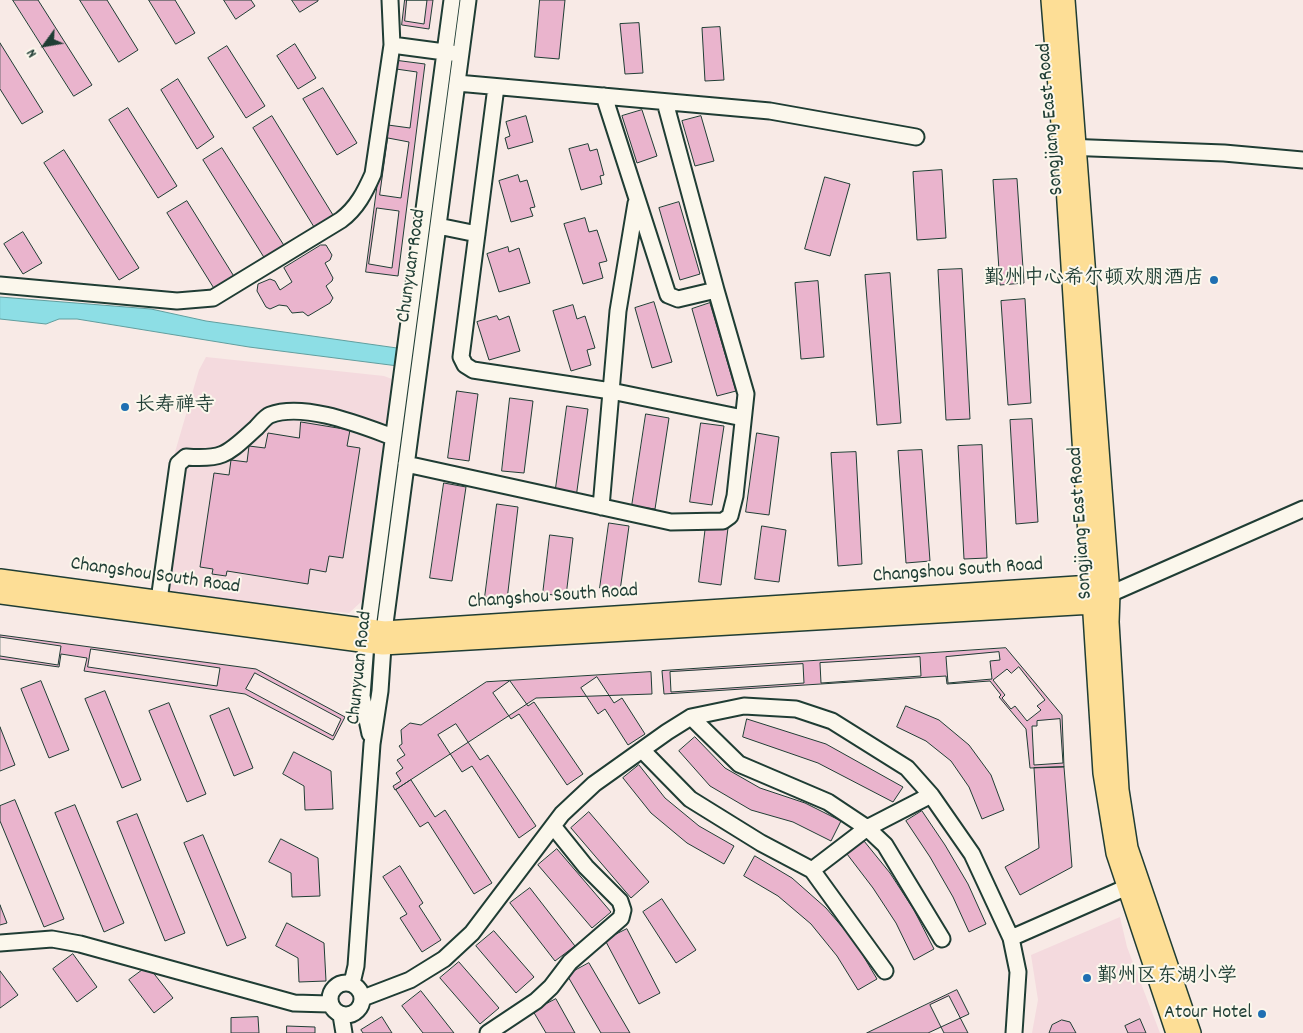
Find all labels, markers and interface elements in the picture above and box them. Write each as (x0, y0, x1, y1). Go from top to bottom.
north arrow (20, 20, 70, 70)
street label: Songjiang East Road (1033, 42, 1071, 196)
text: N (22, 45, 43, 61)
street label: Chunyuan Road (393, 208, 433, 324)
place label: 鄞州中心希尔顿欢朋酒店 (984, 268, 1204, 292)
marker: 鄞州中心希尔顿欢朋酒店 (1208, 274, 1220, 286)
place label: 长寿禅寺 (135, 395, 215, 419)
marker: 长寿禅寺 (119, 401, 131, 413)
street label: Songjiang East Road (1065, 446, 1099, 600)
street label: Changshou South Road (69, 553, 241, 601)
street label: Changshou South Road (872, 554, 1044, 590)
street label: Changshou South Road (467, 580, 639, 616)
street label: Chunyuan Road (343, 610, 379, 726)
place label: 鄞州区东湖小学 (1097, 966, 1237, 990)
marker: 鄞州区东湖小学 (1081, 972, 1093, 984)
place label: Atour Hotel (1164, 1002, 1252, 1026)
marker: Atour Hotel (1256, 1008, 1268, 1020)

